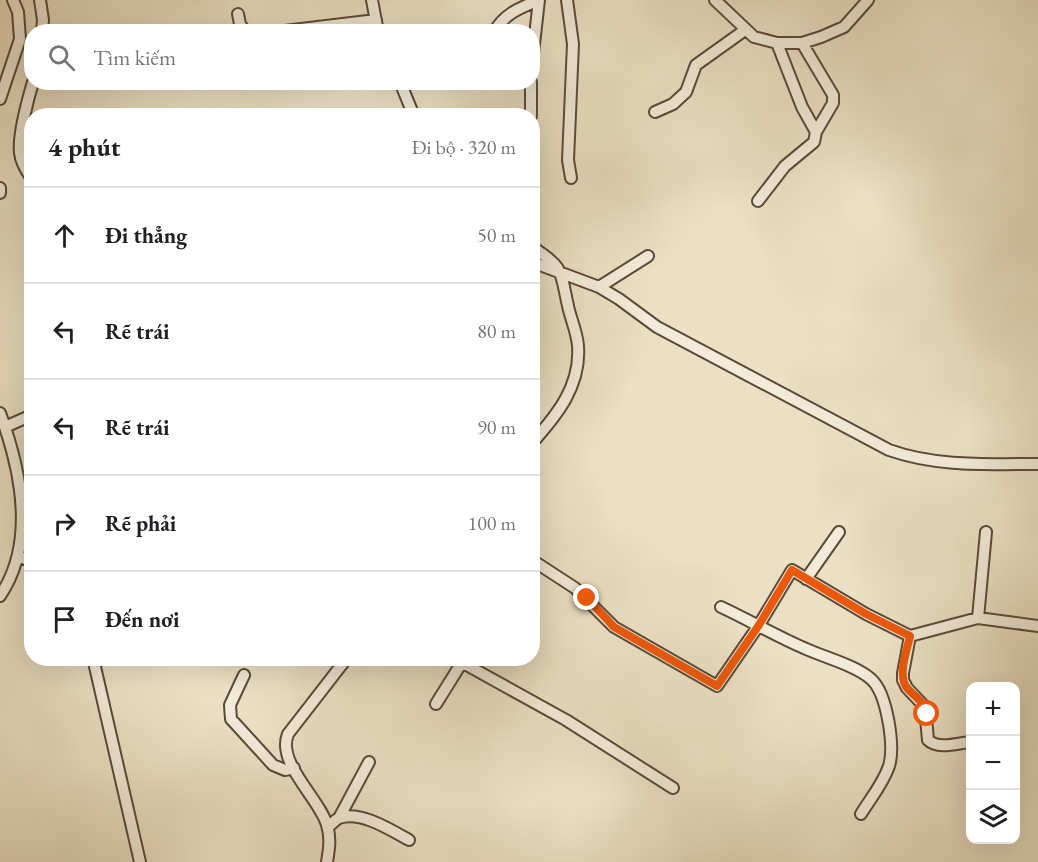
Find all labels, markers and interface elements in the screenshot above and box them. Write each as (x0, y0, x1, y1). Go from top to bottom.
search box (24, 24, 540, 90)
icon: search (45, 41, 78, 74)
text: Tìm kiếm (93, 43, 176, 72)
text: 4 phút (48, 130, 120, 164)
text: Đi bộ · 320 m (411, 134, 516, 160)
icon: ahead (48, 219, 81, 252)
text: Đi thẳng (105, 221, 187, 250)
text: 50 m (477, 222, 516, 248)
icon: left (48, 315, 81, 348)
text: Rẽ trái (105, 317, 170, 346)
text: 80 m (477, 318, 516, 344)
icon: left (48, 411, 81, 444)
text: Rẽ trái (105, 413, 170, 442)
text: 90 m (477, 414, 516, 440)
icon: right (48, 507, 81, 540)
text: Rẽ phải (105, 509, 176, 538)
text: 100 m (468, 510, 516, 536)
route end (573, 584, 599, 610)
icon: arrive (48, 603, 81, 636)
text: Đến nơi (105, 605, 180, 634)
map controls (966, 682, 1020, 844)
button: + (966, 682, 1020, 736)
route start (913, 700, 939, 726)
button: − (966, 736, 1020, 790)
button: layers (966, 790, 1020, 844)

